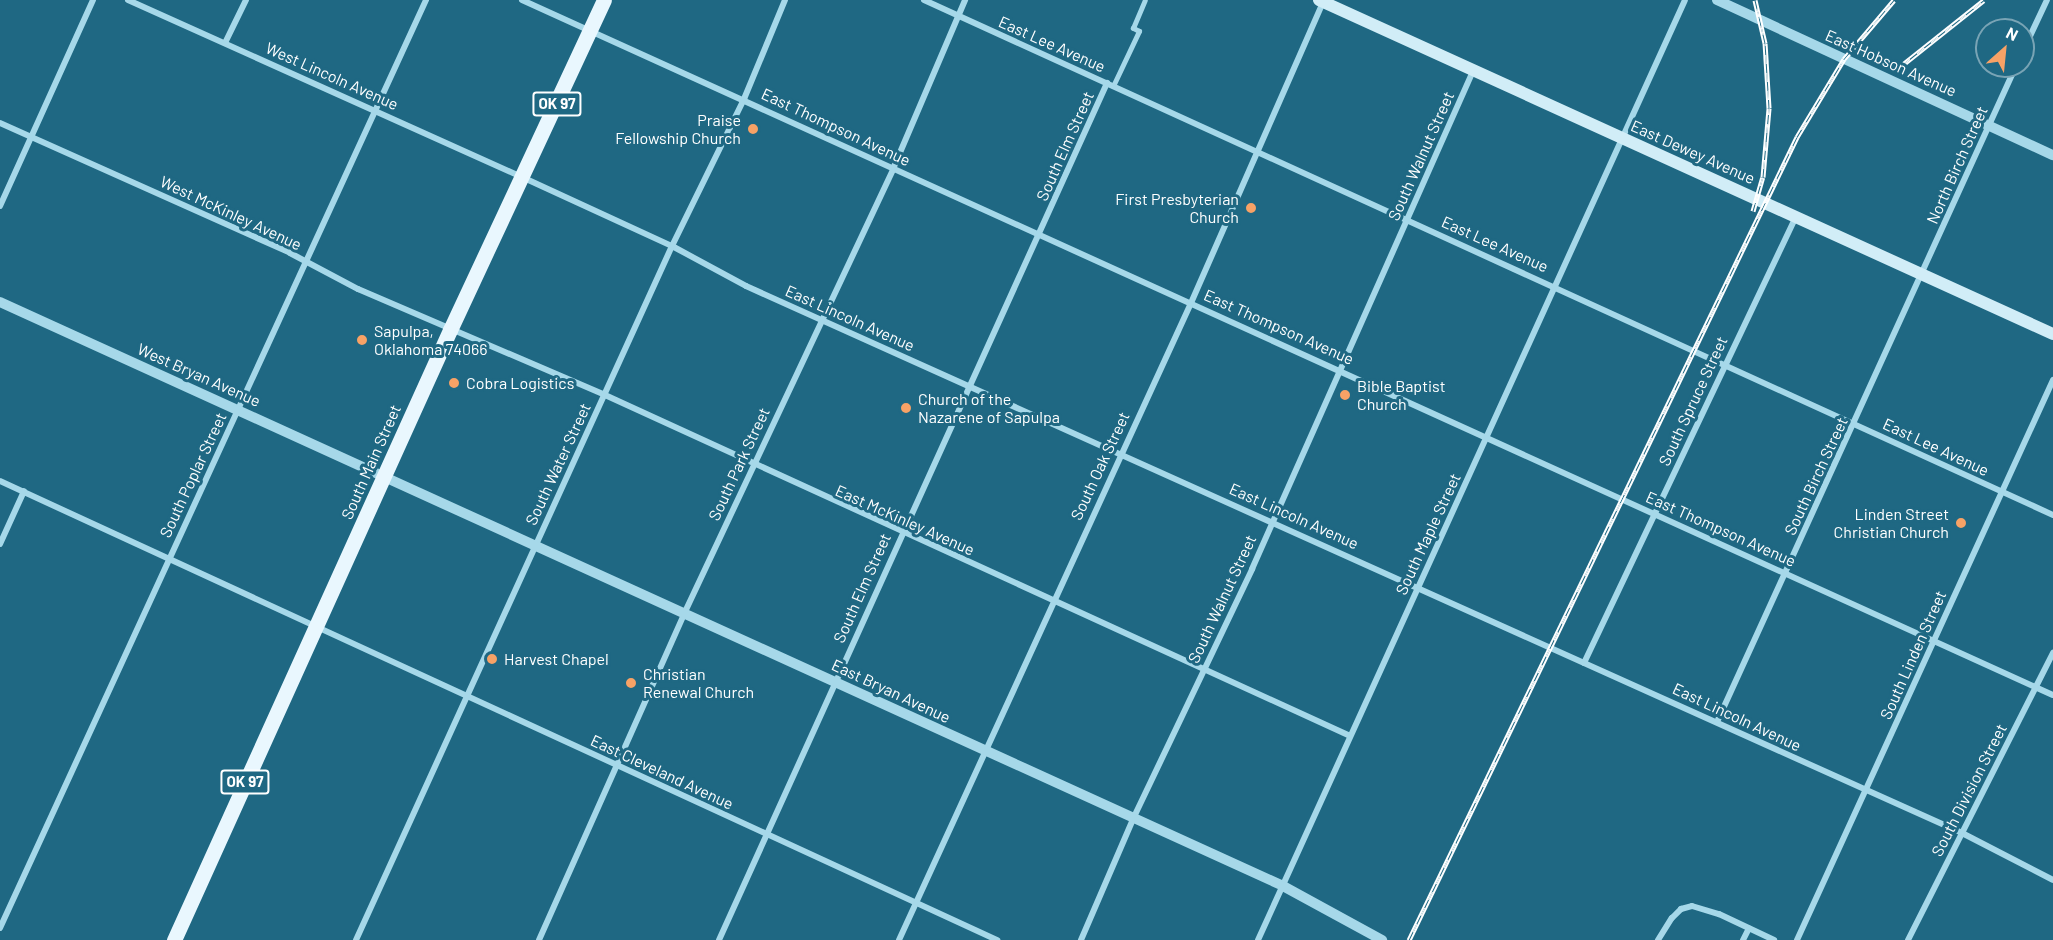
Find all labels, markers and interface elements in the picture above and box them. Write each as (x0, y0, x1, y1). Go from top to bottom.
street label: East Lee Avenue (996, 12, 1108, 76)
north arrow (1975, 18, 2035, 78)
text: N (2003, 22, 2022, 44)
street label: East Hobson Avenue (1822, 25, 1960, 101)
street label: West Lincoln Avenue (263, 38, 401, 114)
street label: East Thompson Avenue (759, 84, 913, 170)
street label: South Elm Street (1032, 88, 1098, 204)
street label: South Walnut Street (1384, 88, 1458, 224)
road number: OK 97 (532, 92, 582, 116)
street label: North Birch Street (1922, 103, 1992, 227)
place label: Praise Fellowship Church (615, 110, 741, 148)
street label: East Dewey Avenue (1628, 116, 1758, 188)
marker: Praise Fellowship Church (746, 122, 760, 136)
street label: West McKinley Avenue (157, 172, 305, 254)
place label: First Presbyterian Church (1115, 189, 1239, 227)
marker: First Presbyterian Church (1244, 201, 1258, 215)
street label: East Lee Avenue (1439, 212, 1551, 276)
street label: East Lincoln Avenue (782, 281, 918, 355)
street label: East Thompson Avenue (1201, 285, 1357, 369)
place label: Sapulpa, Oklahoma 74066 (374, 321, 488, 359)
marker: Sapulpa, Oklahoma 74066 (355, 333, 369, 347)
street label: South Spruce Street (1655, 333, 1731, 469)
street label: West Bryan Avenue (134, 339, 264, 411)
place label: Cobra Logistics (466, 373, 574, 393)
marker: Cobra Logistics (447, 376, 461, 390)
place label: Bible Baptist Church (1357, 376, 1446, 414)
marker: Bible Baptist Church (1338, 388, 1352, 402)
place label: Church of the Nazarene of Sapulpa (918, 389, 1060, 427)
street label: South Water Street (521, 400, 595, 528)
marker: Church of the Nazarene of Sapulpa (899, 401, 913, 415)
street label: South Main Street (337, 402, 405, 522)
street label: South Park Street (704, 404, 774, 524)
street label: South Oak Street (1067, 409, 1133, 523)
street label: South Poplar Street (156, 410, 230, 540)
street label: South Birch Street (1780, 414, 1852, 538)
street label: East Lee Avenue (1880, 414, 1992, 480)
street label: South Maple Street (1391, 470, 1465, 598)
street label: East Lincoln Avenue (1226, 479, 1362, 553)
street label: East McKinley Avenue (832, 481, 978, 559)
street label: East Thompson Avenue (1643, 487, 1799, 571)
place label: Linden Street Christian Church (1834, 504, 1949, 542)
marker: Linden Street Christian Church (1954, 516, 1968, 530)
street label: South Elm Street (829, 530, 895, 646)
street label: South Walnut Street (1184, 532, 1260, 666)
street label: South Linden Street (1876, 588, 1950, 722)
place label: Harvest Chapel (504, 649, 609, 669)
marker: Harvest Chapel (485, 652, 499, 666)
street label: East Bryan Avenue (829, 655, 953, 727)
place label: Christian Renewal Church (643, 664, 754, 702)
marker: Christian Renewal Church (624, 676, 638, 690)
street label: East Lincoln Avenue (1670, 679, 1804, 755)
street label: South Division Street (1927, 721, 2011, 859)
street label: East Cleveland Avenue (588, 730, 736, 814)
road number: OK 97 (220, 770, 270, 794)

